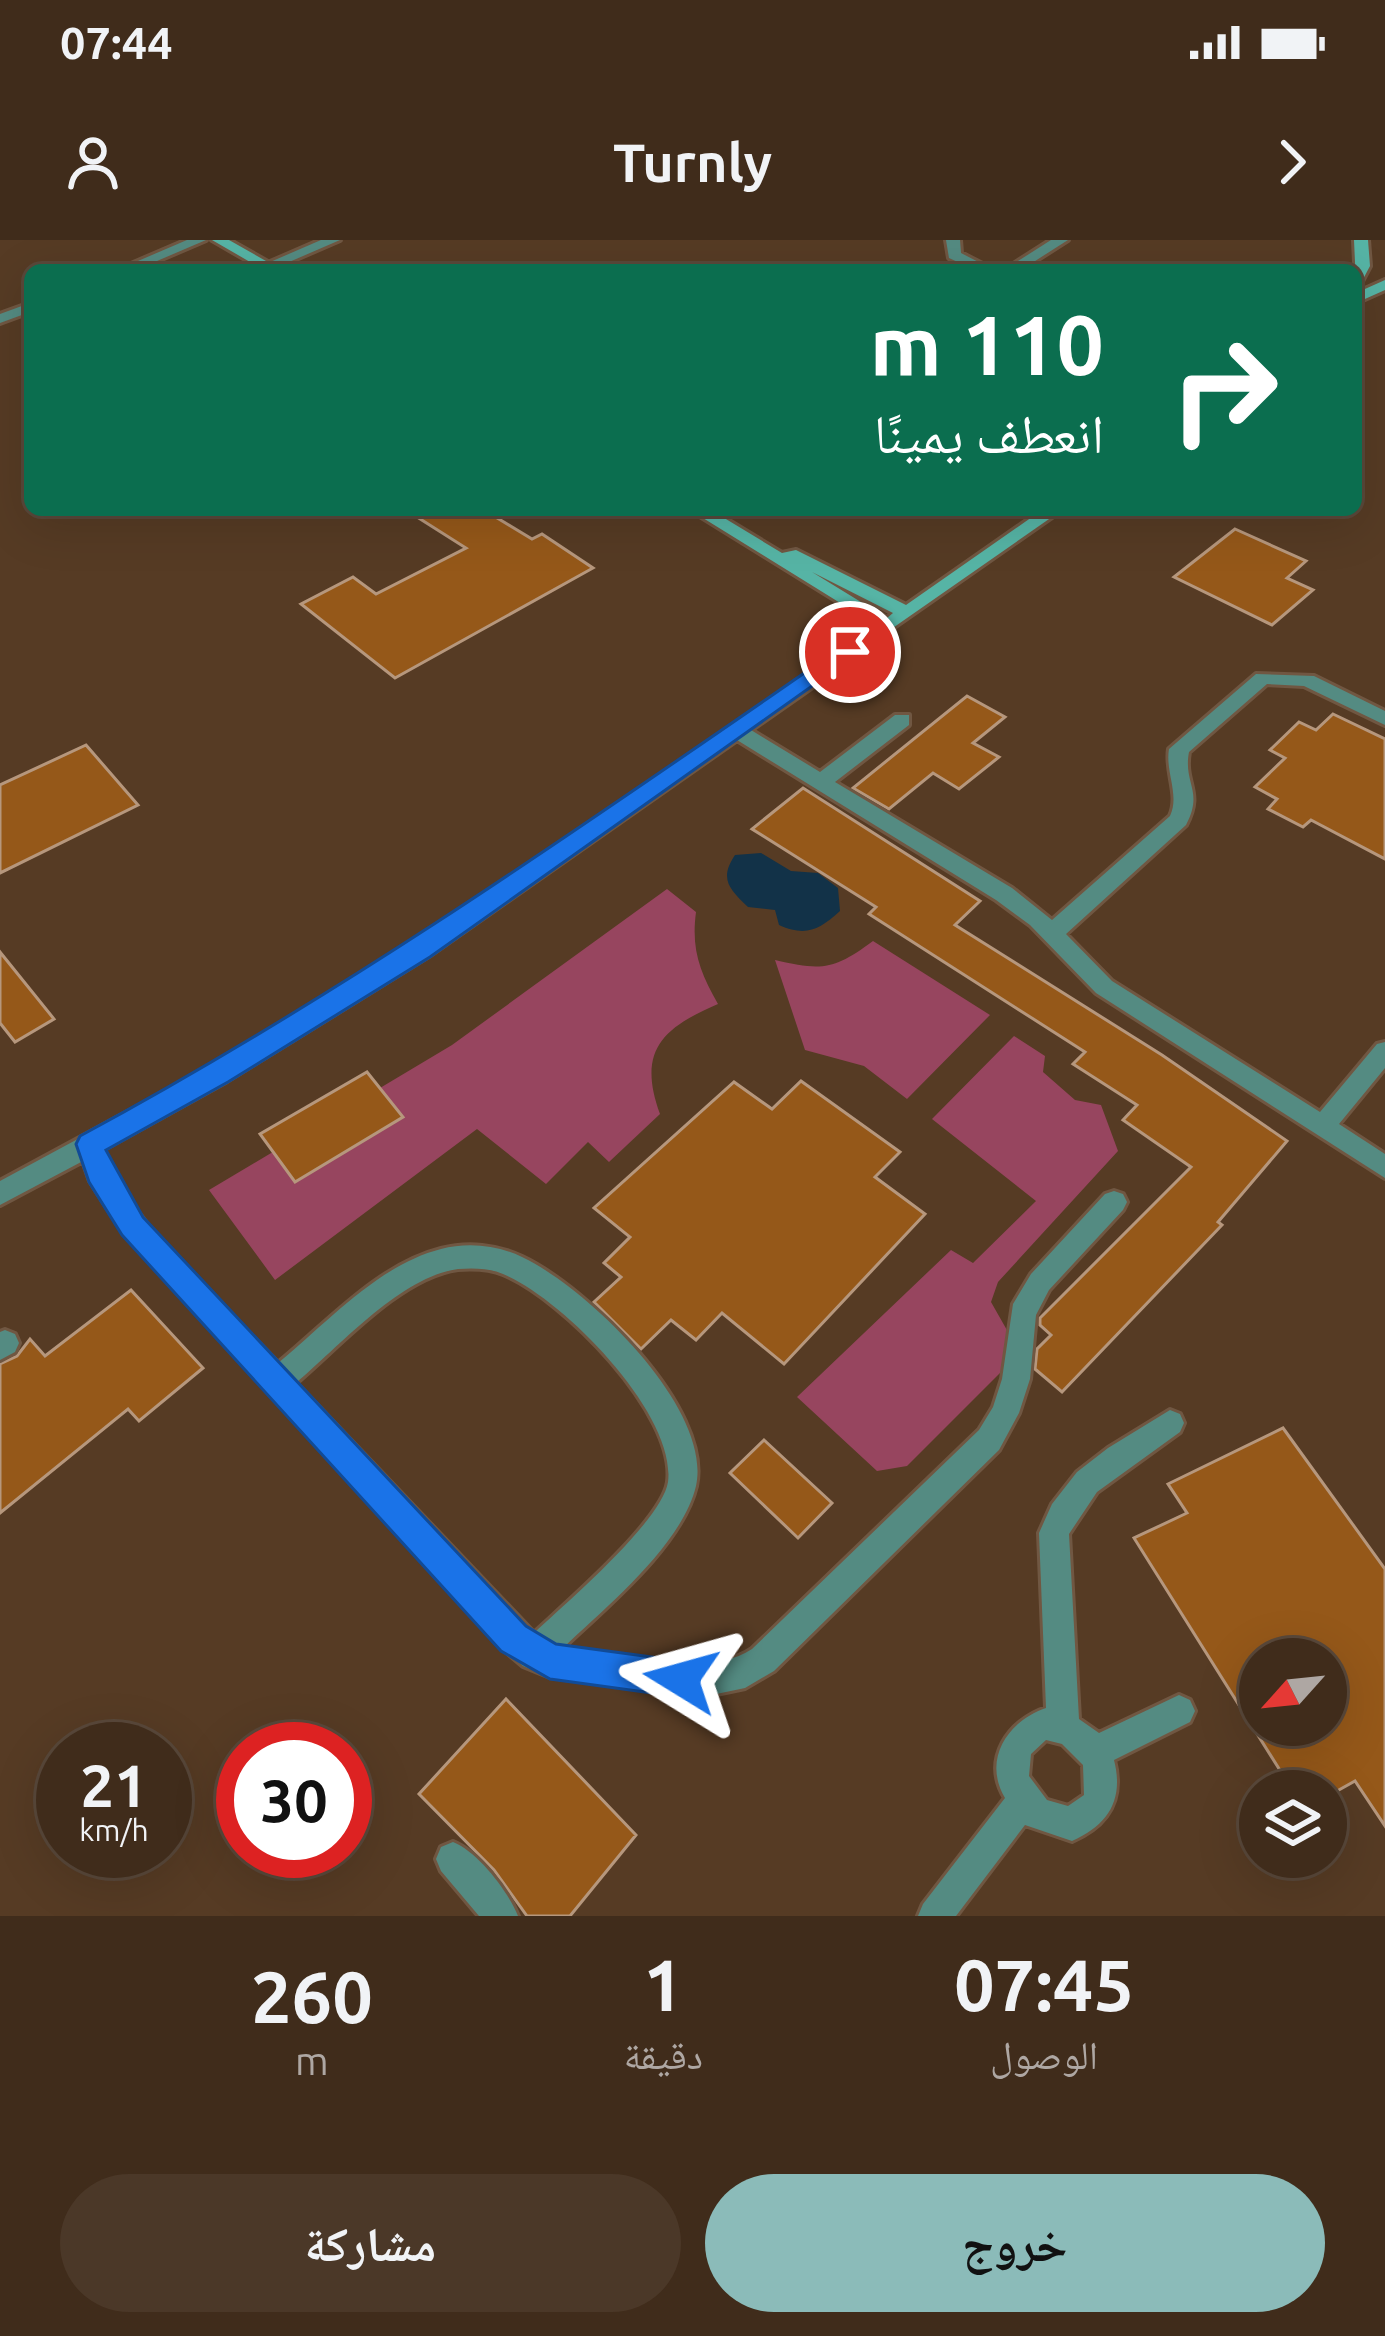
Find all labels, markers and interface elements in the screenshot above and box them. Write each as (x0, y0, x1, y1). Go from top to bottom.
text: 07:44 (60, 17, 173, 68)
icon: person (60, 129, 126, 195)
icon: forward (1259, 129, 1325, 195)
text: Turnly (613, 132, 772, 192)
text: 110 m (870, 297, 1104, 391)
icon: right (1146, 312, 1302, 468)
text: انعطف يمينًا (874, 403, 1104, 463)
pin (799, 601, 901, 703)
icon: arrive (817, 619, 883, 685)
position arrow (618, 1616, 744, 1742)
north arrow (1239, 1638, 1347, 1746)
map controls (1239, 1638, 1347, 1878)
speed limit sign: 30 (216, 1722, 372, 1878)
text: 21 (80, 1751, 148, 1818)
button: layers (1239, 1770, 1347, 1878)
text: km/h (79, 1813, 149, 1847)
text: 1 (643, 1944, 684, 2025)
text: 07:45 (954, 1944, 1134, 2025)
text: 260 (251, 1956, 373, 2037)
text: دقيقة (624, 2033, 703, 2076)
text: الوصول (990, 2033, 1098, 2076)
text: m (295, 2039, 329, 2082)
button: مشاركة (60, 2174, 681, 2312)
button: خروج (705, 2174, 1325, 2312)

